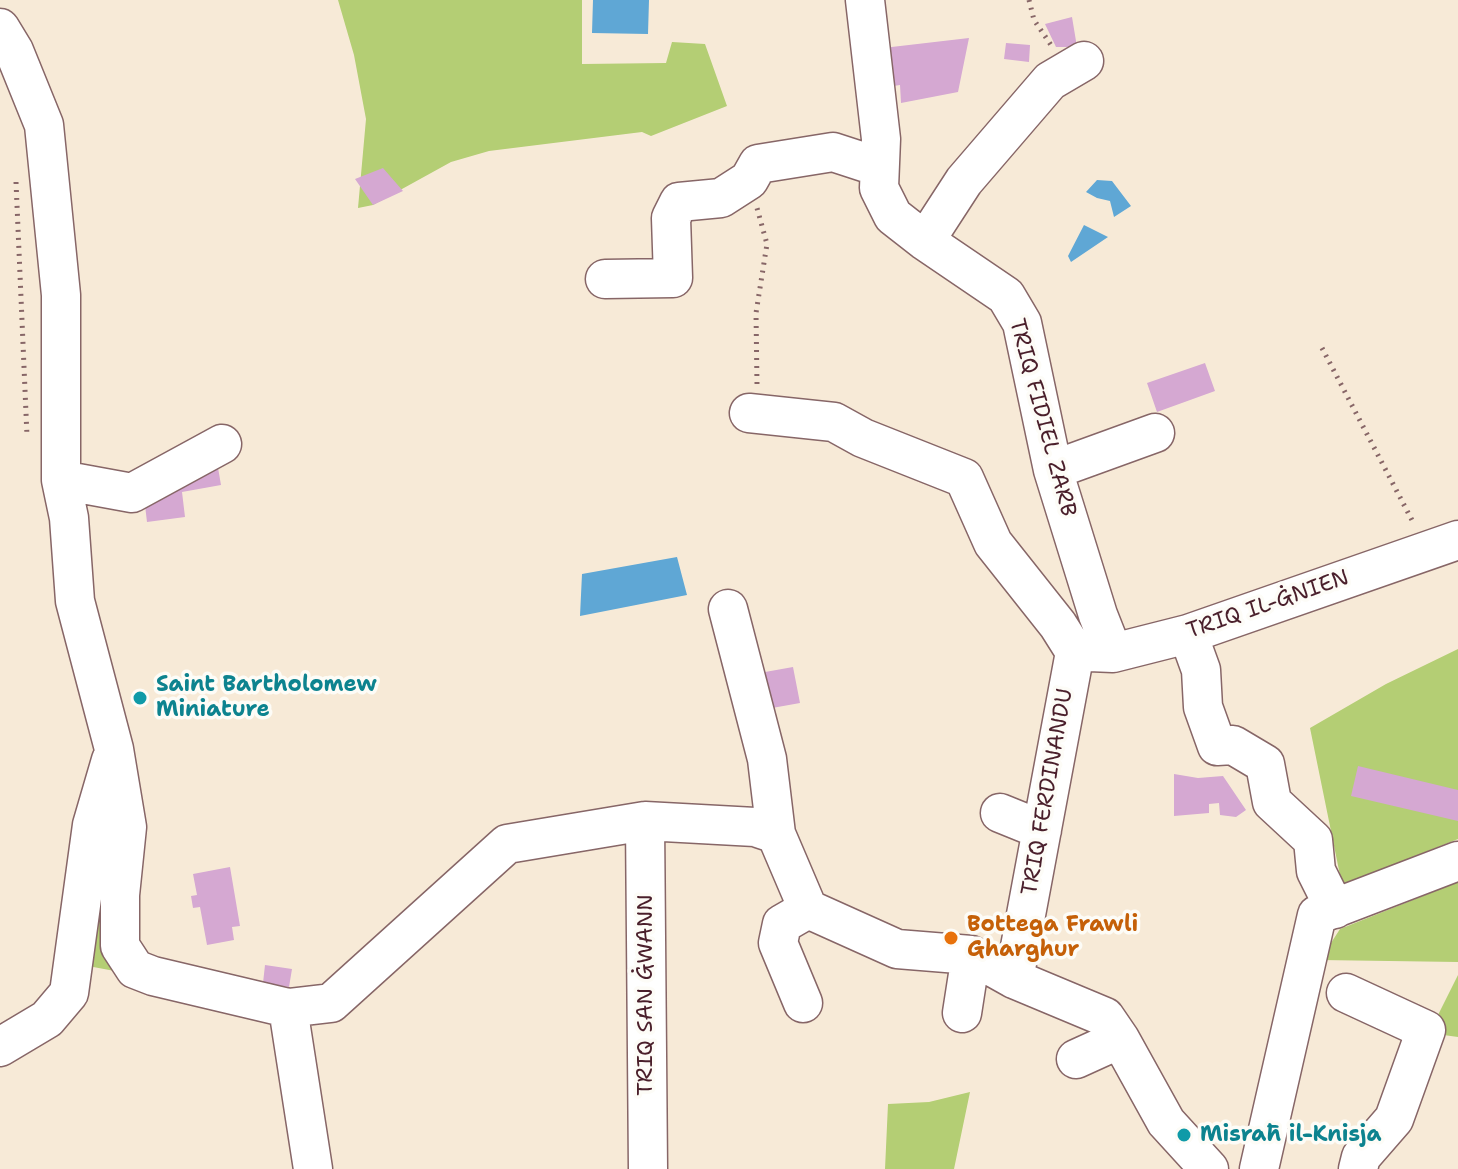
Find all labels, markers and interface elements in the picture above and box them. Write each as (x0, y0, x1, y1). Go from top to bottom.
street label: TRIQ FIDIEL ZARB (1003, 316, 1081, 520)
street label: TRIQ IL-ĠNIEN (1183, 565, 1353, 645)
place label: Saint Bartholomew Miniature (156, 672, 377, 724)
street label: TRIQ FERDINANDU (1017, 686, 1079, 898)
marker: Saint Bartholomew Miniature (131, 689, 149, 707)
street label: TRIQ SAN ĠWANN (633, 894, 659, 1096)
place label: Bottega Frawli Gharghur (967, 912, 1138, 964)
marker: Bottega Frawli Gharghur (942, 929, 960, 947)
place label: Misraħ il-Knisja (1200, 1122, 1381, 1148)
marker: Misraħ il-Knisja (1175, 1126, 1193, 1144)

